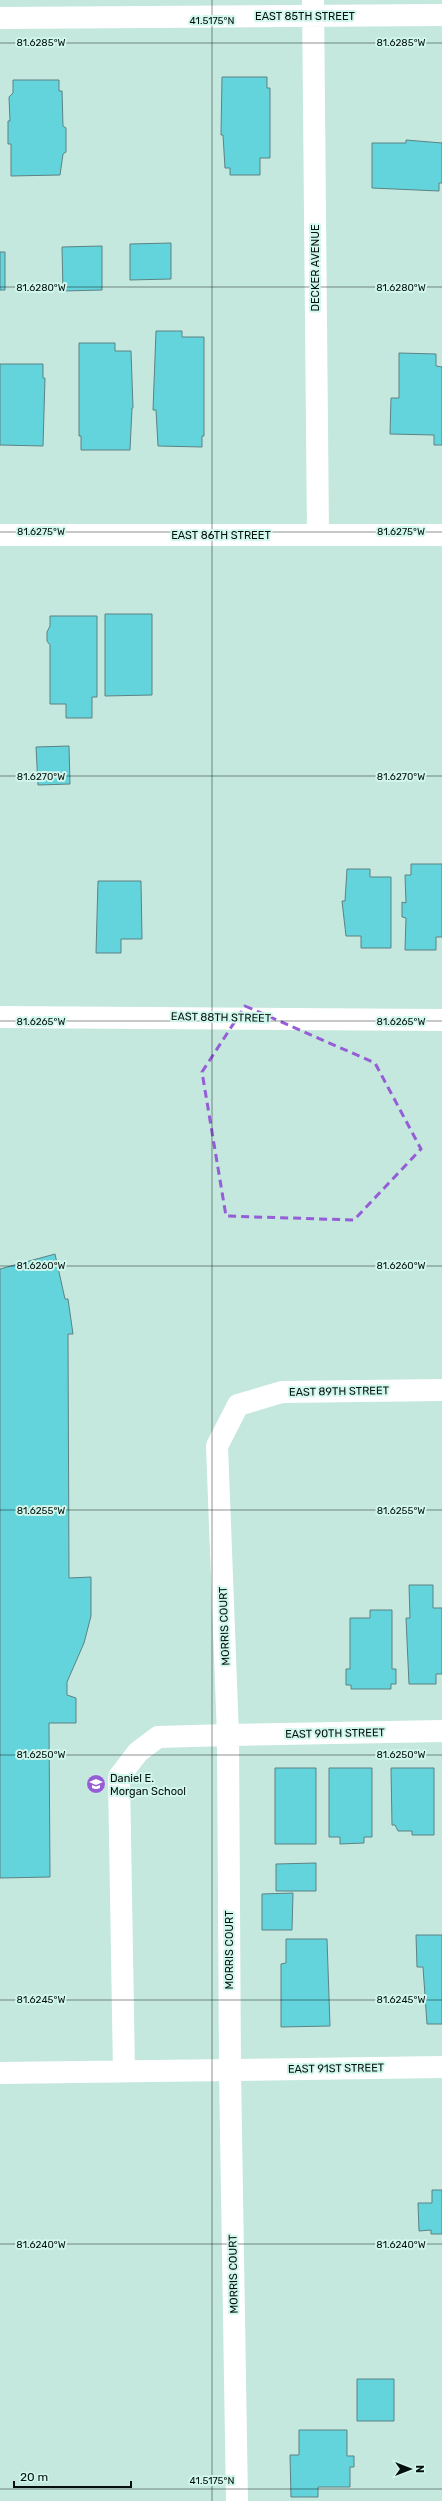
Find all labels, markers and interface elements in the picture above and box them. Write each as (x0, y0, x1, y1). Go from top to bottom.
street label: EAST 85TH STREET (255, 10, 356, 23)
text: 41.5175°N (190, 15, 234, 27)
text: 81.6285°W (16, 37, 66, 49)
text: 81.6285°W (376, 37, 426, 49)
street label: DECKER AVENUE (309, 224, 322, 312)
text: 81.6280°W (16, 282, 66, 294)
text: 81.6280°W (376, 282, 426, 294)
text: 81.6275°W (17, 526, 65, 538)
text: 81.6275°W (377, 526, 425, 538)
street label: EAST 86TH STREET (171, 529, 271, 542)
text: 81.6270°W (17, 771, 65, 783)
text: 81.6270°W (377, 771, 425, 783)
street label: EAST 88TH STREET (171, 1010, 272, 1025)
text: 81.6265°W (17, 1016, 65, 1028)
text: 81.6265°W (377, 1016, 425, 1028)
text: 81.6260°W (16, 1260, 66, 1272)
text: 81.6260°W (376, 1260, 426, 1272)
street label: EAST 89TH STREET (289, 1384, 390, 1399)
text: 81.6255°W (17, 1505, 65, 1517)
text: 81.6255°W (377, 1505, 425, 1517)
street label: MORRIS COURT (217, 1586, 232, 1666)
street label: EAST 90TH STREET (285, 1726, 386, 1741)
text: 81.6250°W (16, 1749, 66, 1761)
text: 81.6250°W (376, 1749, 426, 1761)
place label: Daniel E. Morgan School (110, 1772, 186, 1798)
school or university icon: Daniel E. Morgan School (85, 1773, 107, 1795)
street label: MORRIS COURT (223, 1910, 236, 1990)
text: 81.6245°W (17, 1994, 65, 2006)
text: 81.6245°W (377, 1994, 425, 2006)
street label: EAST 91ST STREET (288, 2061, 385, 2076)
street label: MORRIS COURT (226, 2234, 241, 2314)
text: 81.6240°W (16, 2239, 66, 2251)
text: 81.6240°W (376, 2239, 426, 2251)
north arrow (390, 2449, 430, 2489)
scale bar (14, 2463, 131, 2489)
text: N (413, 2465, 426, 2473)
text: 20 m (20, 2470, 48, 2484)
text: 41.5175°N (190, 2475, 234, 2487)

